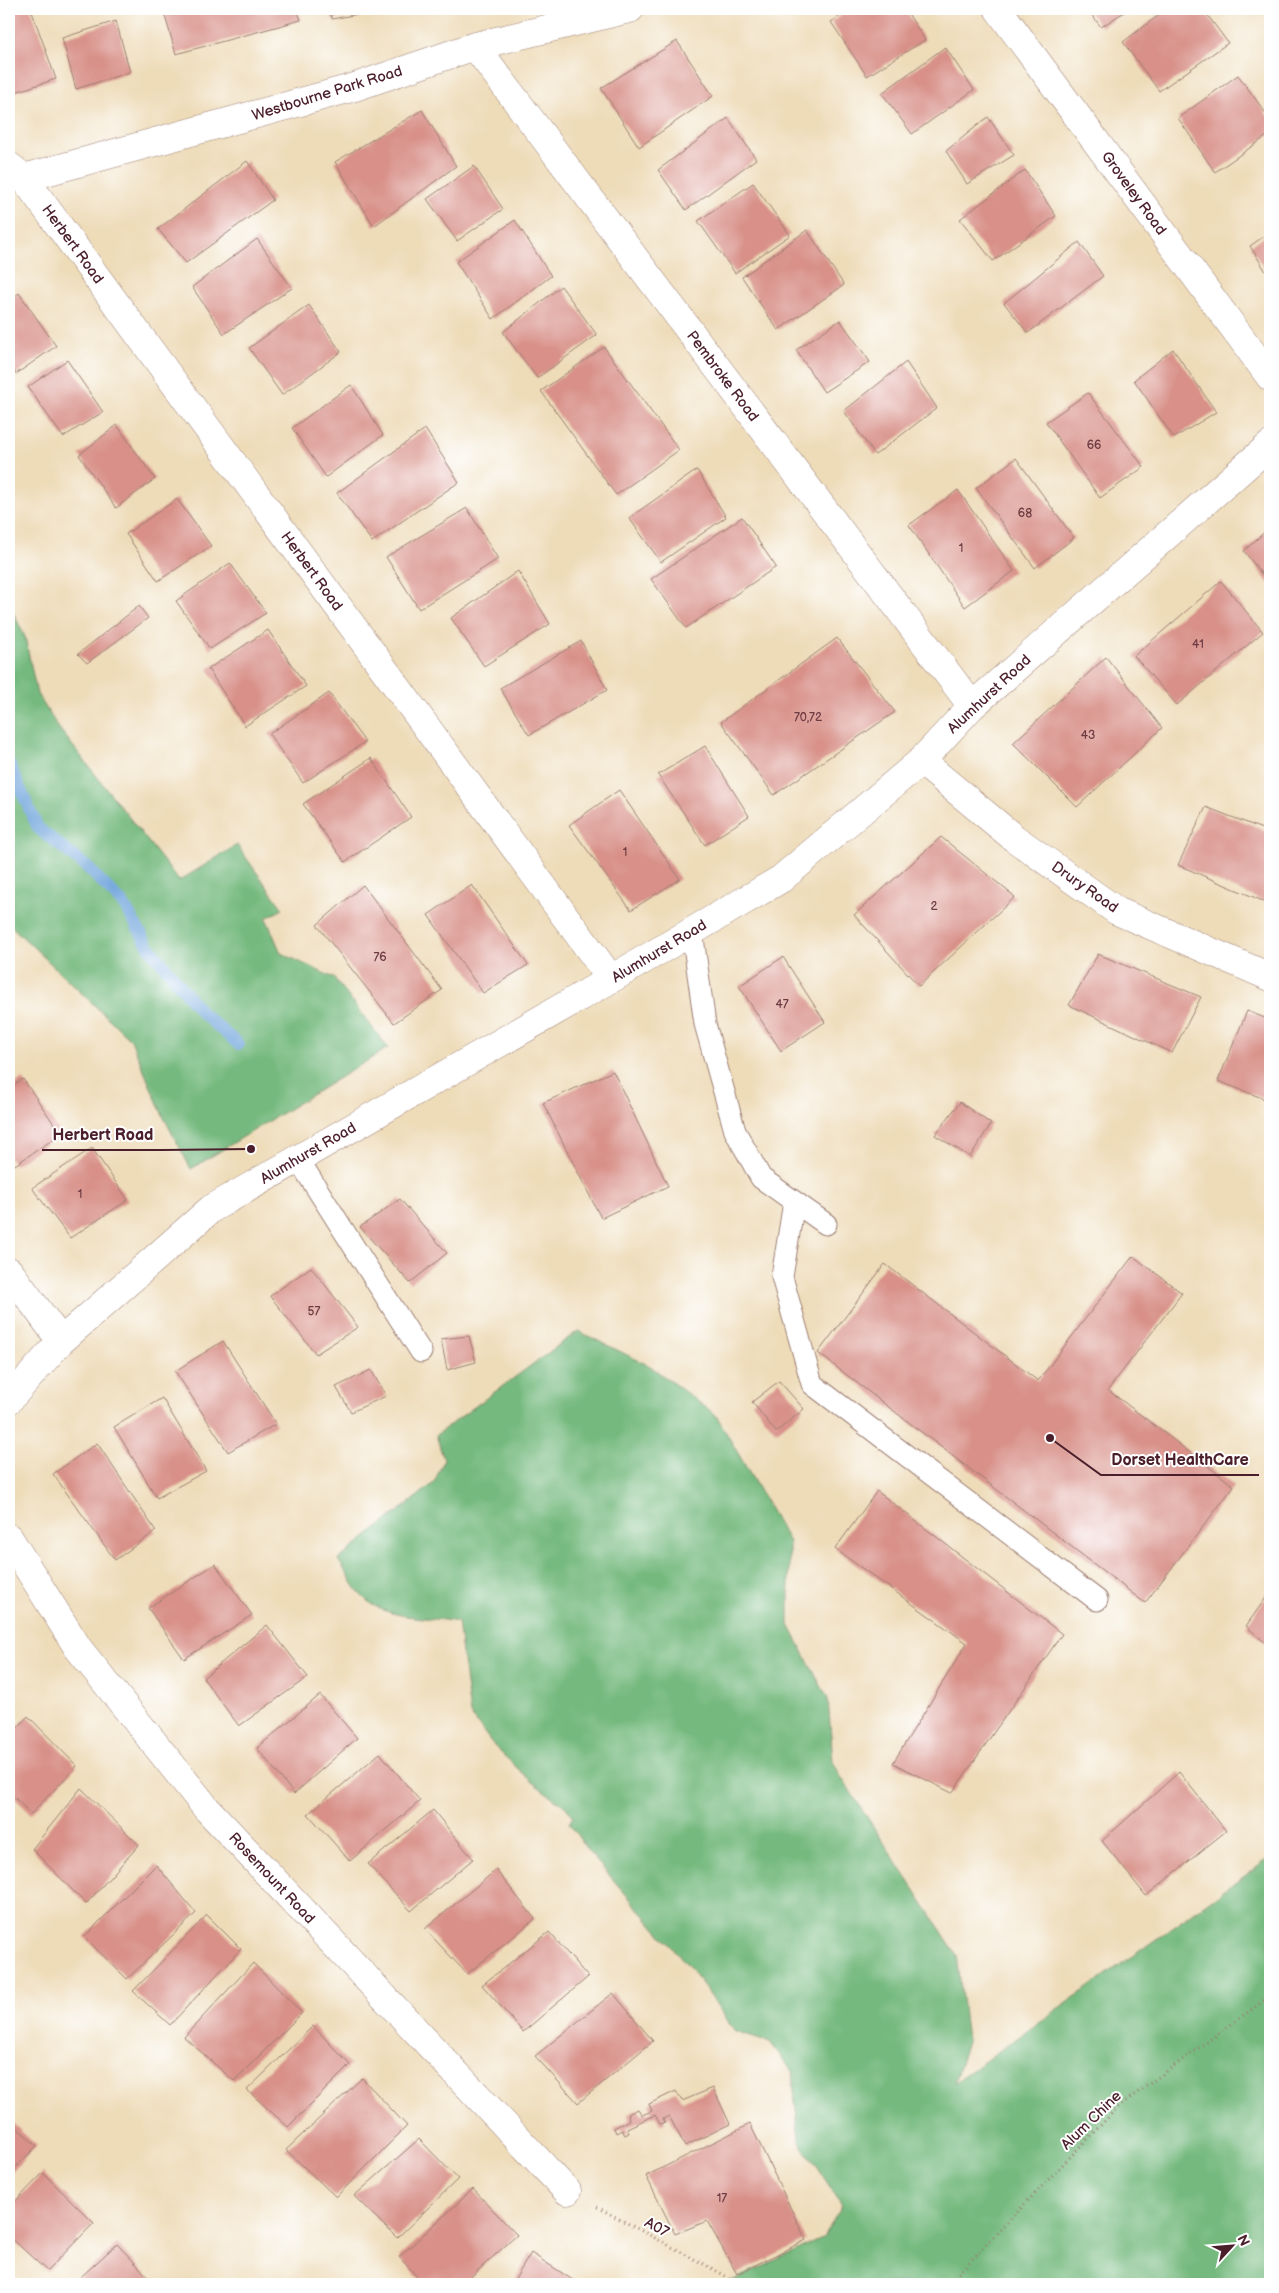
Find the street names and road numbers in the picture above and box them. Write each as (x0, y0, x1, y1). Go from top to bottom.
street label: Westbourne Park Road (250, 62, 405, 125)
street label: Groveley Road (1097, 148, 1170, 239)
street label: Herbert Road (38, 201, 108, 288)
street label: Pembroke Road (682, 327, 763, 425)
street label: Herbert Road (277, 528, 347, 615)
street label: Alumhurst Road (944, 651, 1035, 738)
street label: Drury Road (1048, 858, 1122, 917)
street label: Alumhurst Road (608, 916, 710, 987)
street label: Alumhurst Road (257, 1118, 360, 1189)
street label: Rosemount Road (224, 1829, 319, 1928)
street label: Alum Chine (1057, 2087, 1126, 2154)
street label: A07 (641, 2213, 673, 2242)

